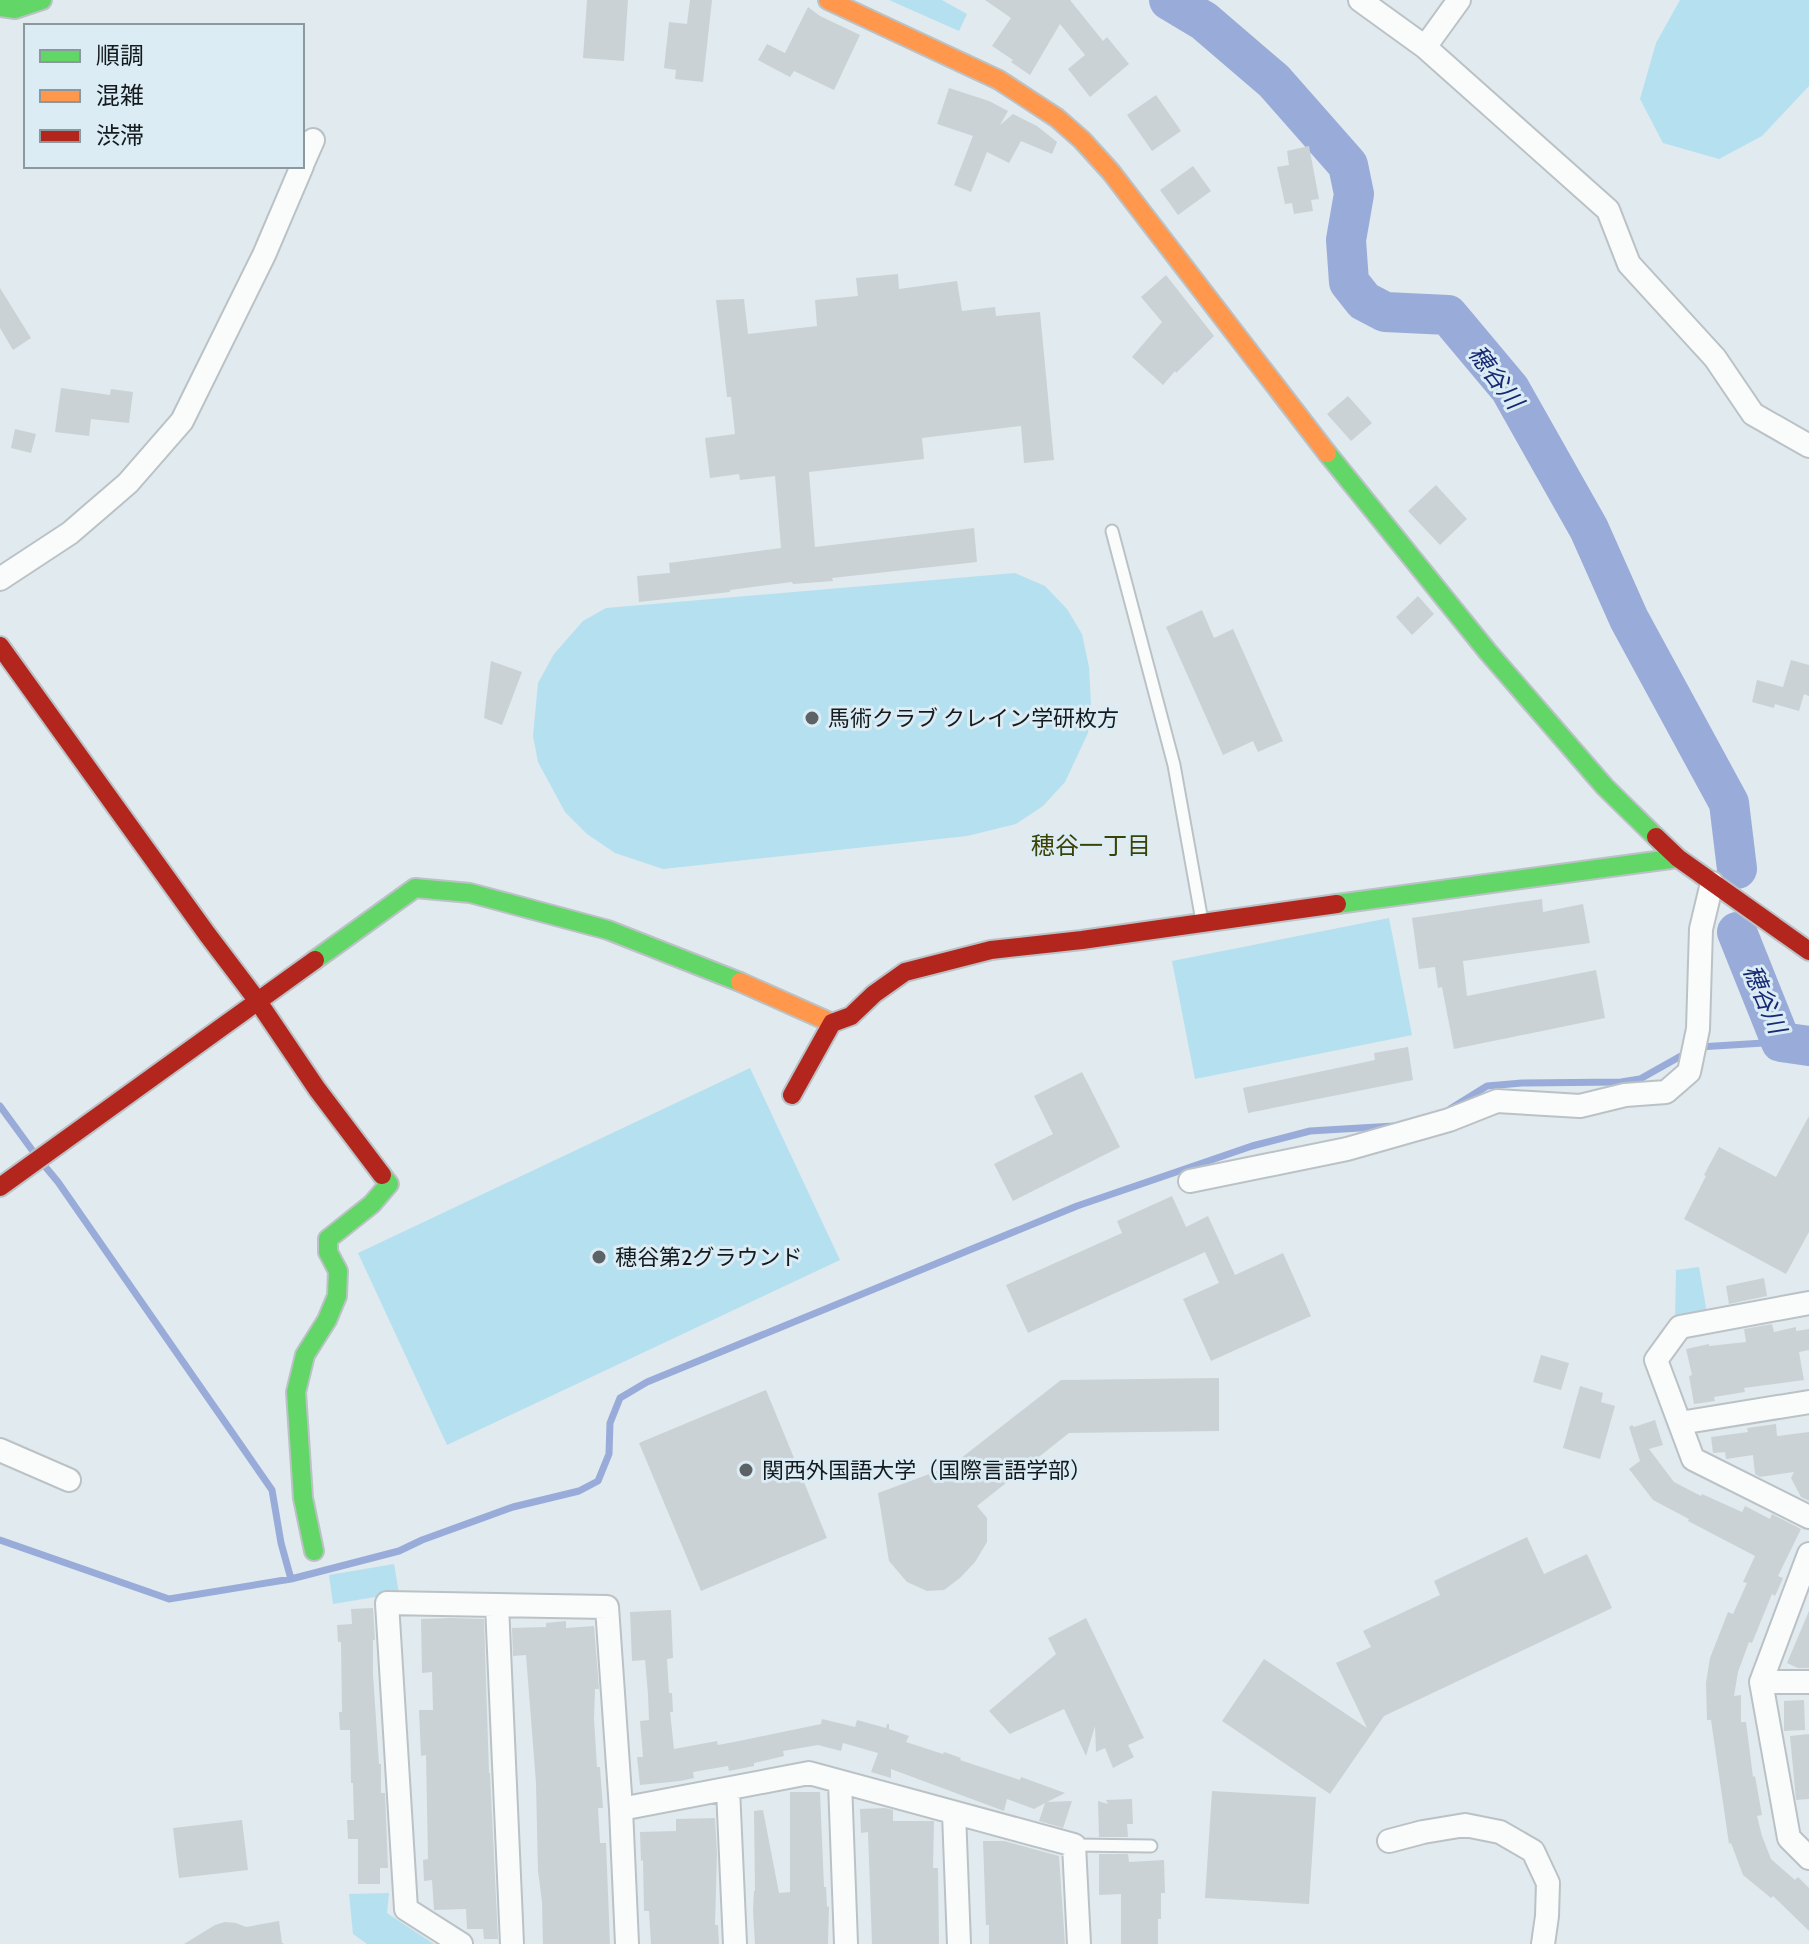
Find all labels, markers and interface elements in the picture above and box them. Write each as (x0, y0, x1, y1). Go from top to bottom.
legend (24, 24, 304, 168)
text: 順調 (96, 41, 144, 70)
text: 混雑 (96, 81, 144, 110)
text: 渋滞 (96, 121, 144, 150)
water label: 穂谷川 (1463, 340, 1531, 417)
place label: 馬術クラブ クレイン学研枚方 (828, 705, 1119, 732)
marker: 馬術クラブ クレイン学研枚方 (803, 709, 821, 727)
district label: 穂谷一丁目 (1031, 831, 1151, 860)
water label: 穂谷川 (1738, 960, 1794, 1041)
place label: 穂谷第2グラウンド (615, 1244, 803, 1271)
marker: 穂谷第2グラウンド (590, 1248, 608, 1266)
place label: 関西外国語大学（国際言語学部） (762, 1457, 1092, 1484)
marker: 関西外国語大学（国際言語学部） (737, 1461, 755, 1479)

